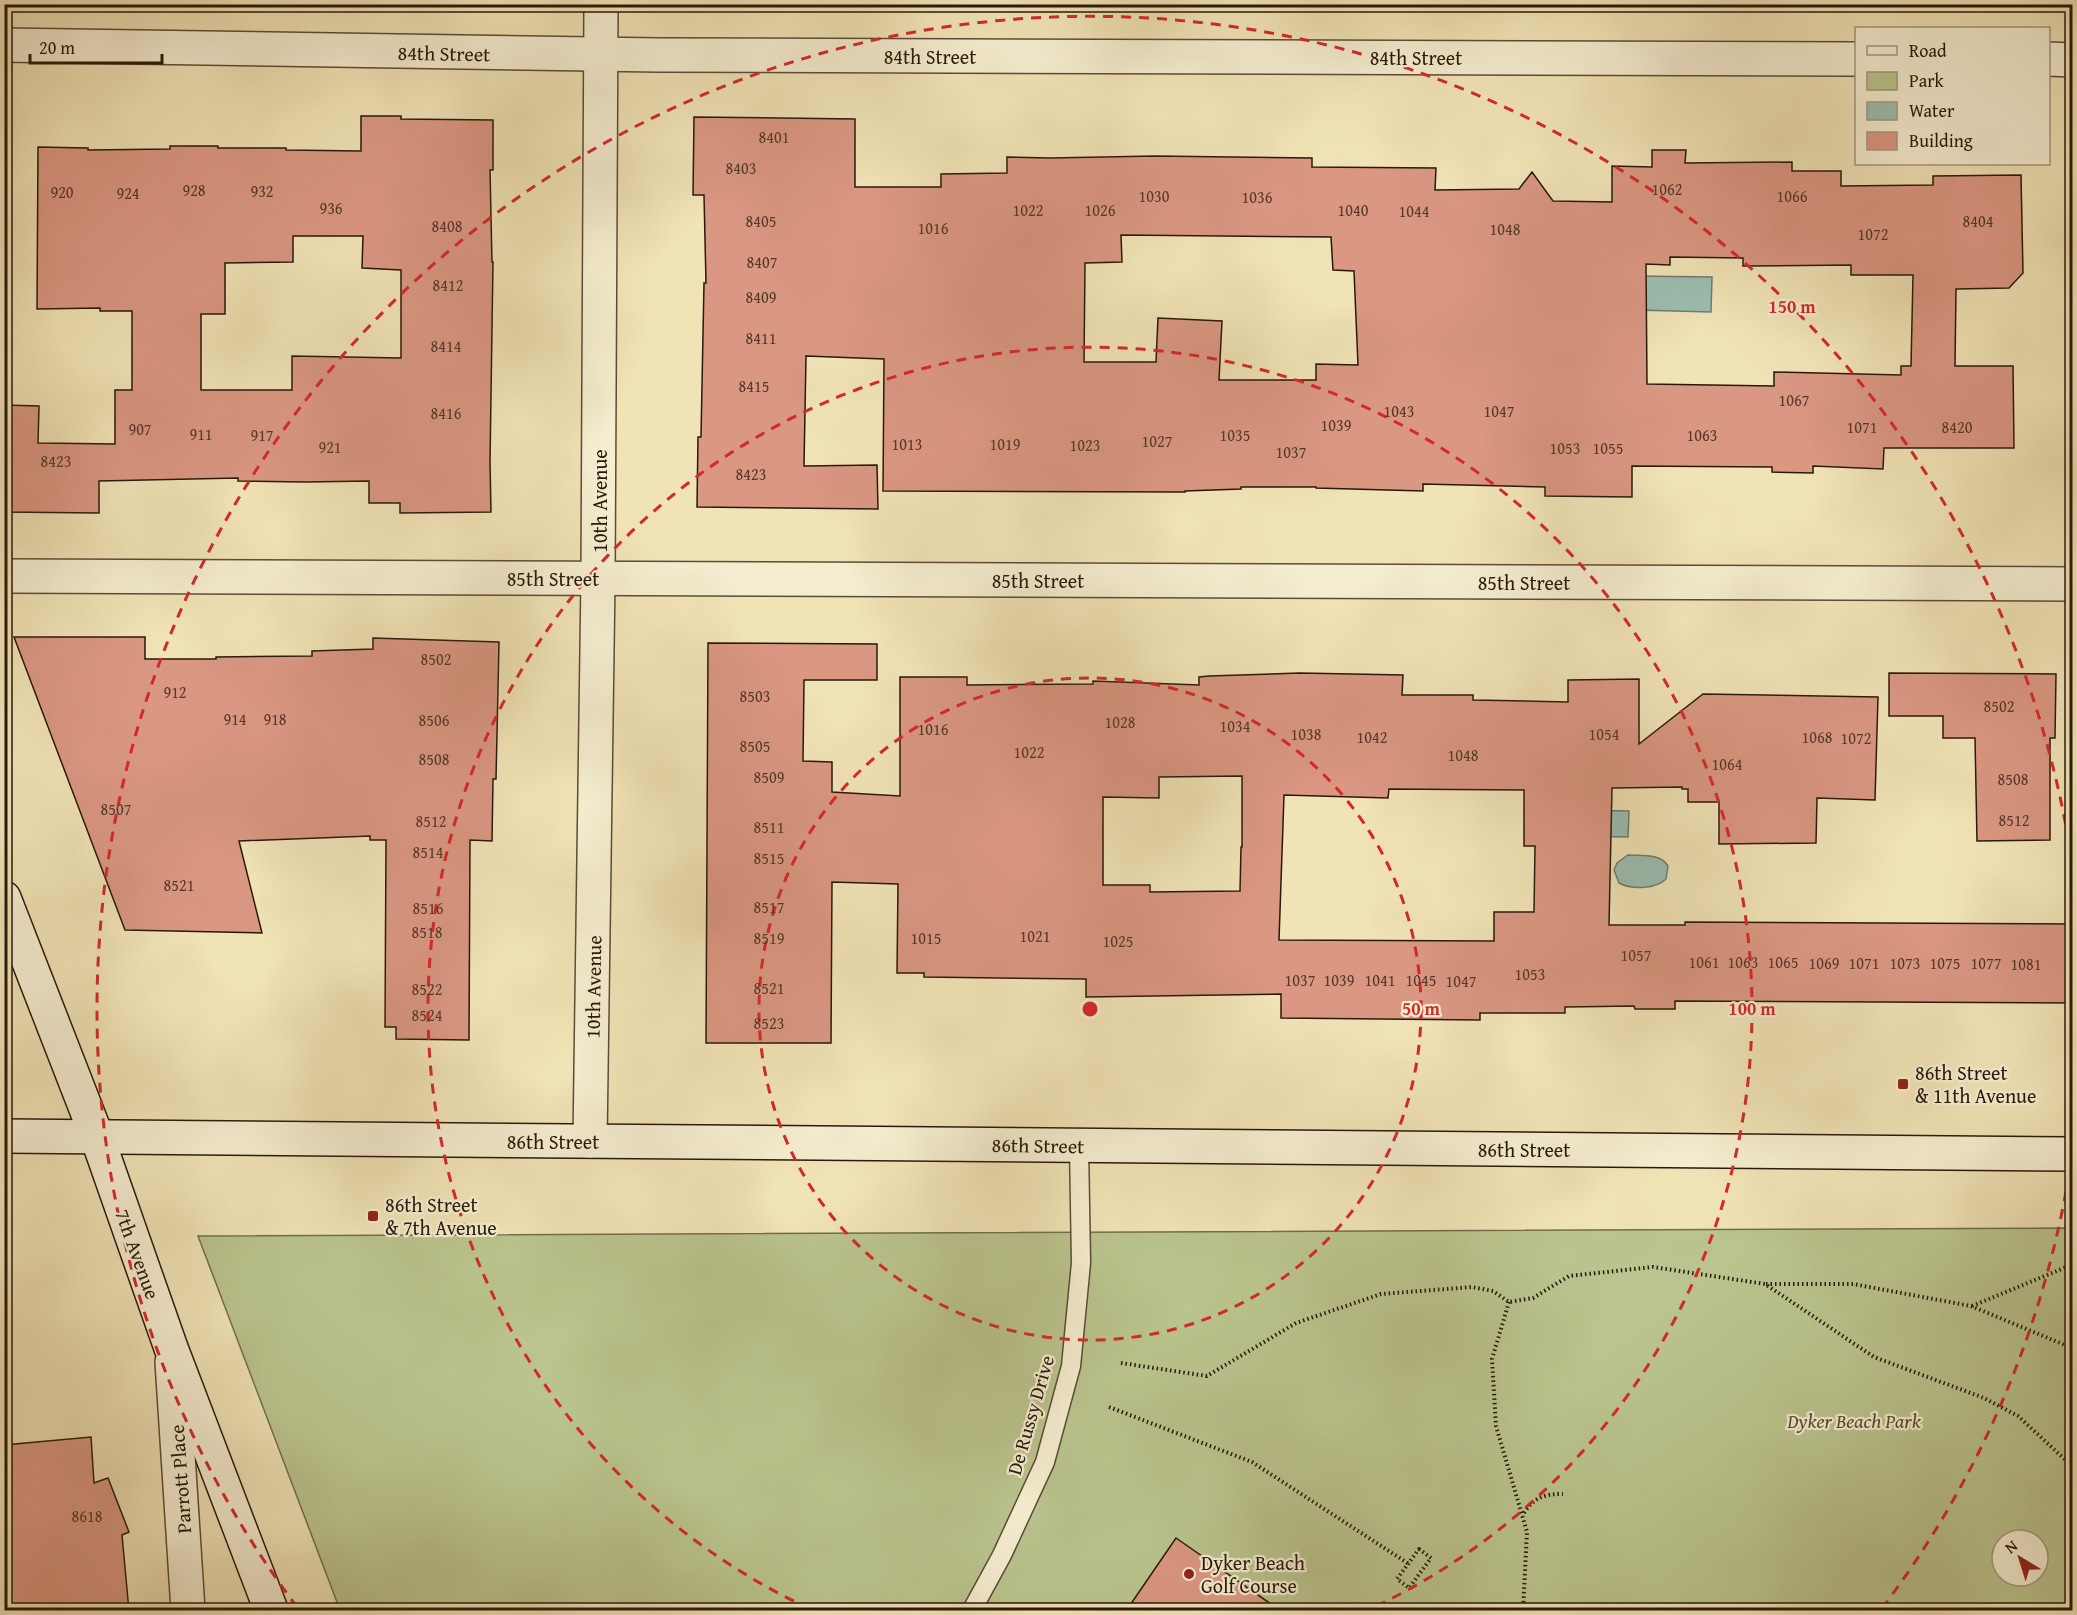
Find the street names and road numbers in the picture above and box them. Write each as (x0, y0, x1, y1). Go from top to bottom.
street label: 84th Street (397, 38, 491, 68)
street label: 84th Street (884, 42, 976, 71)
street label: 84th Street (1370, 43, 1462, 72)
street label: 10th Avenue (585, 449, 614, 553)
street label: 85th Street (507, 564, 599, 593)
street label: 85th Street (992, 566, 1084, 595)
street label: 85th Street (1478, 568, 1570, 597)
street label: 10th Avenue (578, 935, 608, 1039)
street label: 86th Street (507, 1127, 599, 1156)
street label: 86th Street (991, 1130, 1085, 1160)
street label: 86th Street (1478, 1135, 1570, 1164)
street label: 7th Avenue (108, 1205, 168, 1303)
street label: De Russy Drive (999, 1352, 1061, 1478)
street label: Parrott Place (162, 1424, 198, 1534)

